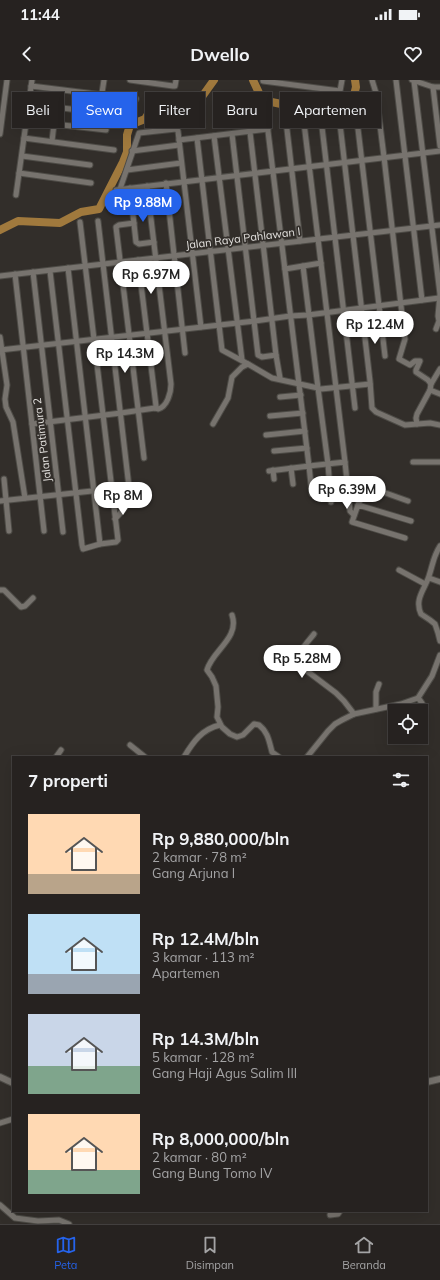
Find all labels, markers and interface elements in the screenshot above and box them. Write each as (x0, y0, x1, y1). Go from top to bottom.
text: 11:44 (20, 5, 60, 24)
icon: back (16, 43, 38, 65)
text: Dwello (190, 43, 250, 66)
icon: heart (402, 43, 424, 65)
chip: Beli (12, 92, 64, 128)
chip: Sewa (72, 92, 137, 128)
chip: Filter (145, 92, 205, 128)
chip: Baru (213, 92, 272, 128)
chip: Apartemen (280, 92, 381, 128)
pin: Rp 9.88M (102, 189, 184, 223)
text: Rp 9.88M (114, 194, 172, 210)
street label: Jalan Raya Pahlawan I (185, 224, 301, 252)
pin: Rp 6.97M (110, 261, 192, 295)
text: Rp 6.97M (122, 266, 180, 282)
pin: Rp 12.4M (334, 311, 416, 345)
text: Rp 12.4M (346, 316, 404, 332)
pin: Rp 14.3M (84, 340, 166, 374)
text: Rp 14.3M (96, 345, 154, 361)
street label: Jalan Patimura 2 (30, 397, 54, 483)
pin: Rp 6.39M (306, 476, 388, 510)
text: Rp 6.39M (318, 481, 376, 497)
pin: Rp 8M (95, 482, 151, 516)
text: Rp 8M (103, 487, 143, 503)
pin: Rp 5.28M (261, 645, 343, 679)
text: Rp 5.28M (273, 650, 331, 666)
map controls (388, 704, 428, 744)
button: locate (388, 704, 428, 744)
icon: filters (390, 769, 412, 791)
text: 7 properti (28, 770, 108, 791)
text: Rp 9,880,000/bln (152, 828, 290, 849)
icon: home (60, 830, 108, 878)
text: 2 kamar · 78 m² (152, 849, 247, 865)
text: Gang Arjuna I (152, 865, 235, 881)
text: Rp 12.4M/bln (152, 928, 259, 949)
icon: home (60, 930, 108, 978)
text: 3 kamar · 113 m² (152, 949, 255, 965)
text: Apartemen (152, 965, 220, 981)
text: Rp 14.3M/bln (152, 1028, 259, 1049)
icon: home (60, 1030, 108, 1078)
text: 5 kamar · 128 m² (152, 1049, 255, 1065)
text: Gang Haji Agus Salim III (152, 1065, 297, 1081)
text: Rp 8,000,000/bln (152, 1128, 290, 1149)
icon: home (60, 1130, 108, 1178)
text: 2 kamar · 80 m² (152, 1149, 247, 1165)
text: Gang Bung Tomo IV (152, 1165, 272, 1181)
tab: Peta (54, 1234, 77, 1272)
tab: Disimpan (186, 1234, 234, 1272)
tab: Beranda (342, 1234, 386, 1272)

